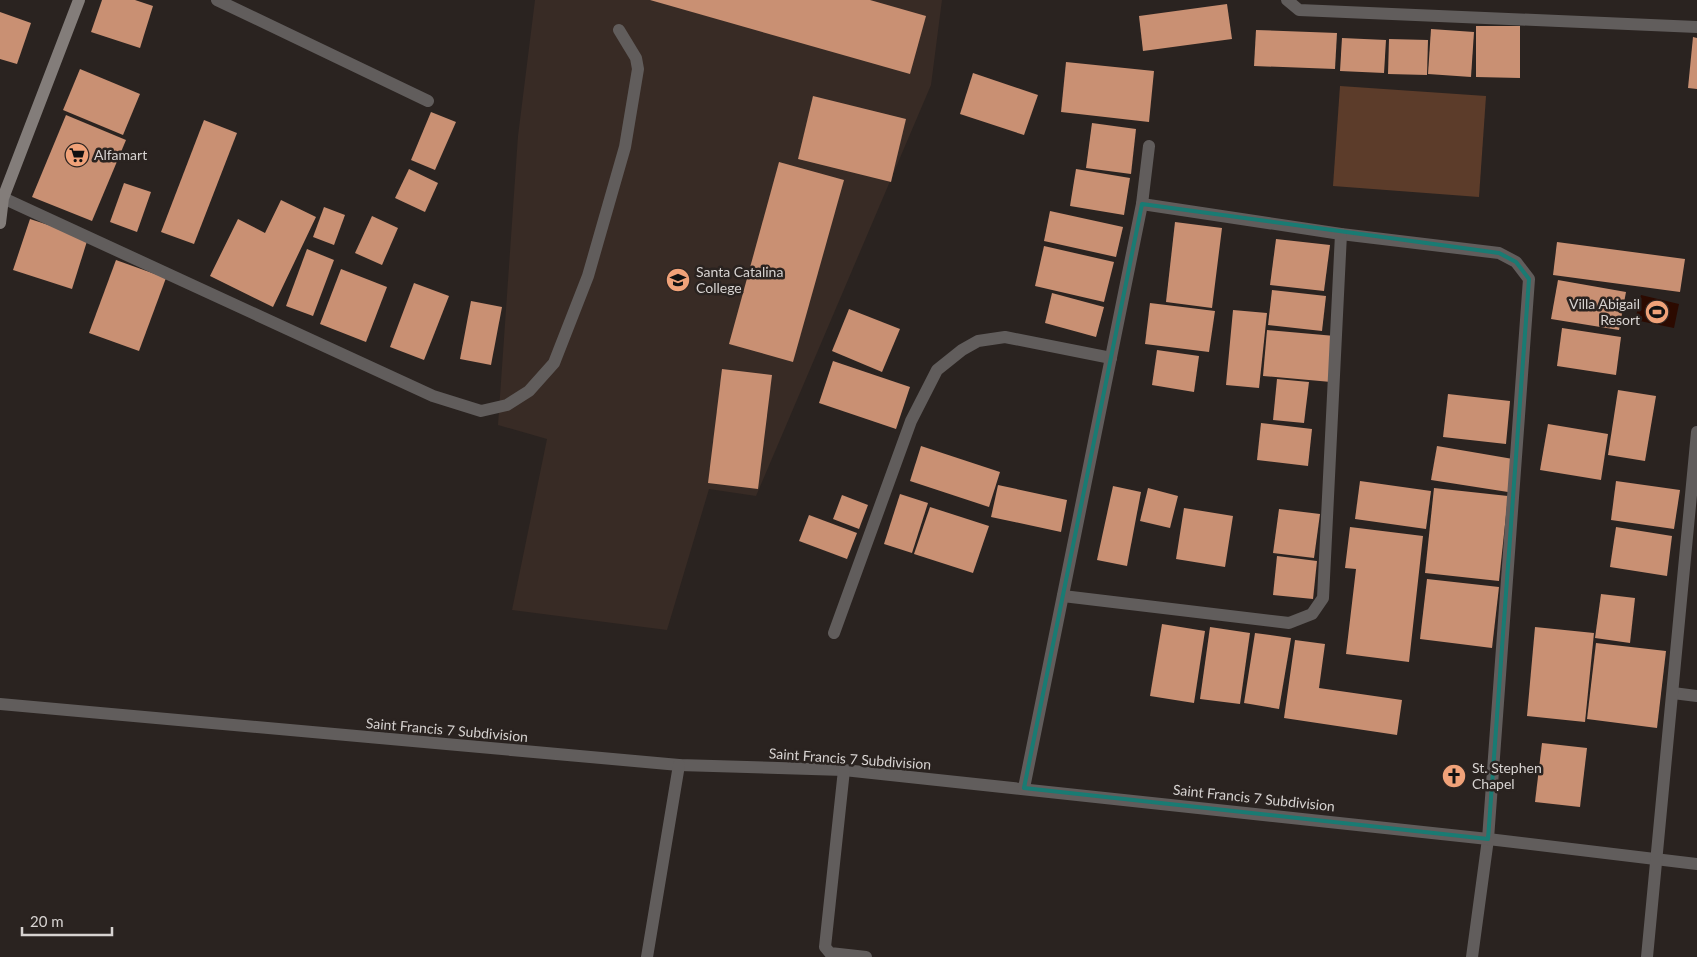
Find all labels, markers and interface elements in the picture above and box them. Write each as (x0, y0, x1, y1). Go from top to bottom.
supermarket icon: Alfamart (64, 142, 90, 168)
place label: Alfamart (94, 146, 147, 163)
place label: Santa Catalina College (696, 263, 783, 296)
school or university icon: Santa Catalina College (665, 267, 691, 293)
place label: Villa Abigail Resort (1569, 295, 1640, 328)
sports icon: Villa Abigail Resort (1644, 299, 1670, 325)
street label: Saint Francis 7 Subdivision (365, 714, 529, 745)
street label: Saint Francis 7 Subdivision (768, 744, 932, 773)
place label: St. Stephen Chapel (1472, 759, 1542, 792)
church icon: St. Stephen Chapel (1441, 763, 1467, 789)
street label: Saint Francis 7 Subdivision (1172, 781, 1336, 814)
scale bar (22, 904, 112, 936)
text: 20 m (30, 912, 64, 930)

